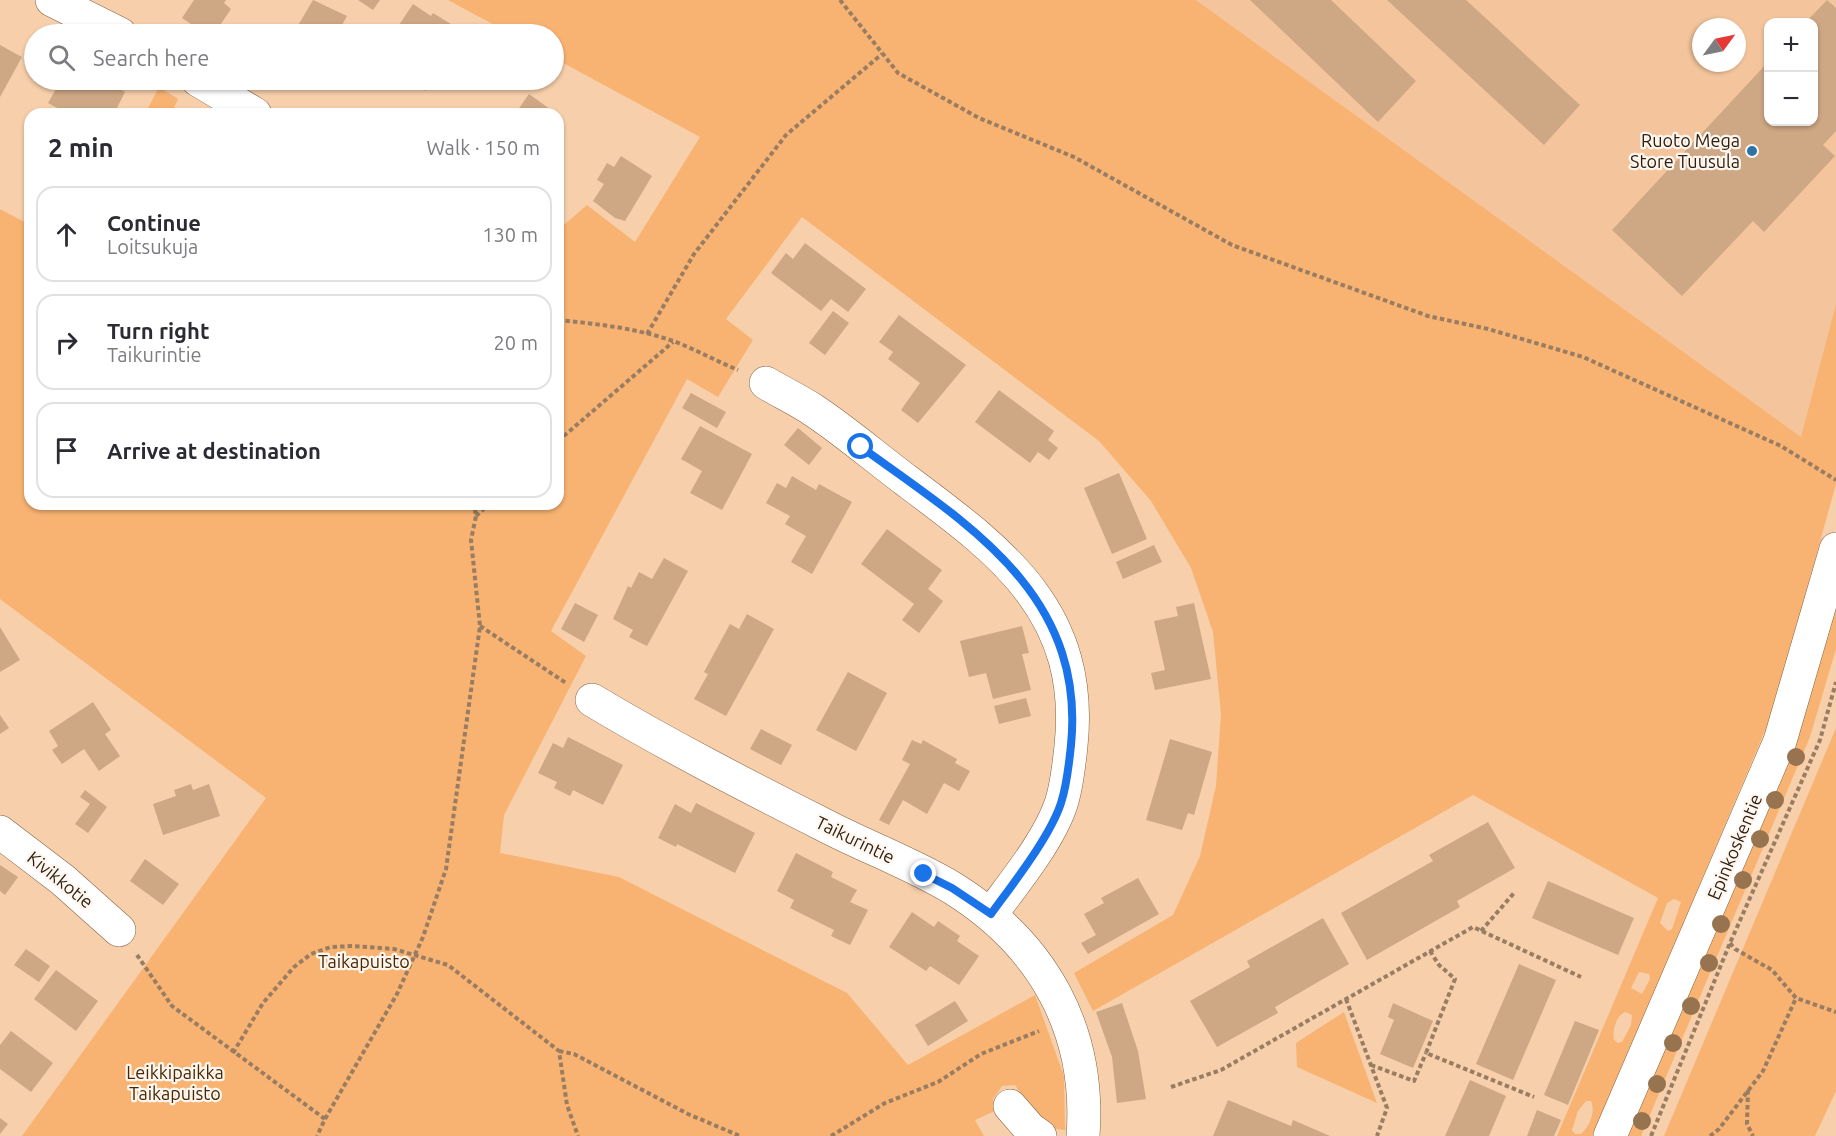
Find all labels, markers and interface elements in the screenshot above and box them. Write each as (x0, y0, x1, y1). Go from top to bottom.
north arrow (1692, 18, 1746, 72)
map controls (1764, 18, 1818, 126)
button: + (1764, 18, 1818, 72)
search box (24, 24, 564, 90)
icon: search (45, 41, 78, 74)
text: Search here (93, 45, 209, 70)
button: − (1764, 72, 1818, 126)
place label: Ruoto Mega Store Tuusula (1630, 130, 1740, 171)
text: 2 min (48, 133, 114, 162)
text: Walk · 150 m (427, 136, 540, 159)
marker: Ruoto Mega Store Tuusula (1745, 144, 1759, 158)
text: Continue (107, 210, 201, 235)
icon: ahead (50, 218, 83, 251)
text: 130 m (482, 223, 538, 246)
text: Loitsukuja (107, 235, 198, 258)
text: Turn right (107, 318, 209, 343)
icon: right (50, 326, 83, 359)
text: 20 m (494, 331, 538, 354)
text: Taikurintie (107, 343, 202, 366)
route start (847, 433, 873, 459)
icon: arrive (50, 434, 83, 467)
text: Arrive at destination (107, 438, 321, 463)
street label: Epinkoskentie (1703, 791, 1765, 902)
street label: Taikurintie (813, 811, 898, 867)
street label: Kivikkotie (24, 847, 97, 912)
route end (910, 860, 936, 886)
park label: Taikapuisto (318, 951, 410, 971)
park label: Leikkipaikka Taikapuisto (126, 1062, 224, 1103)

